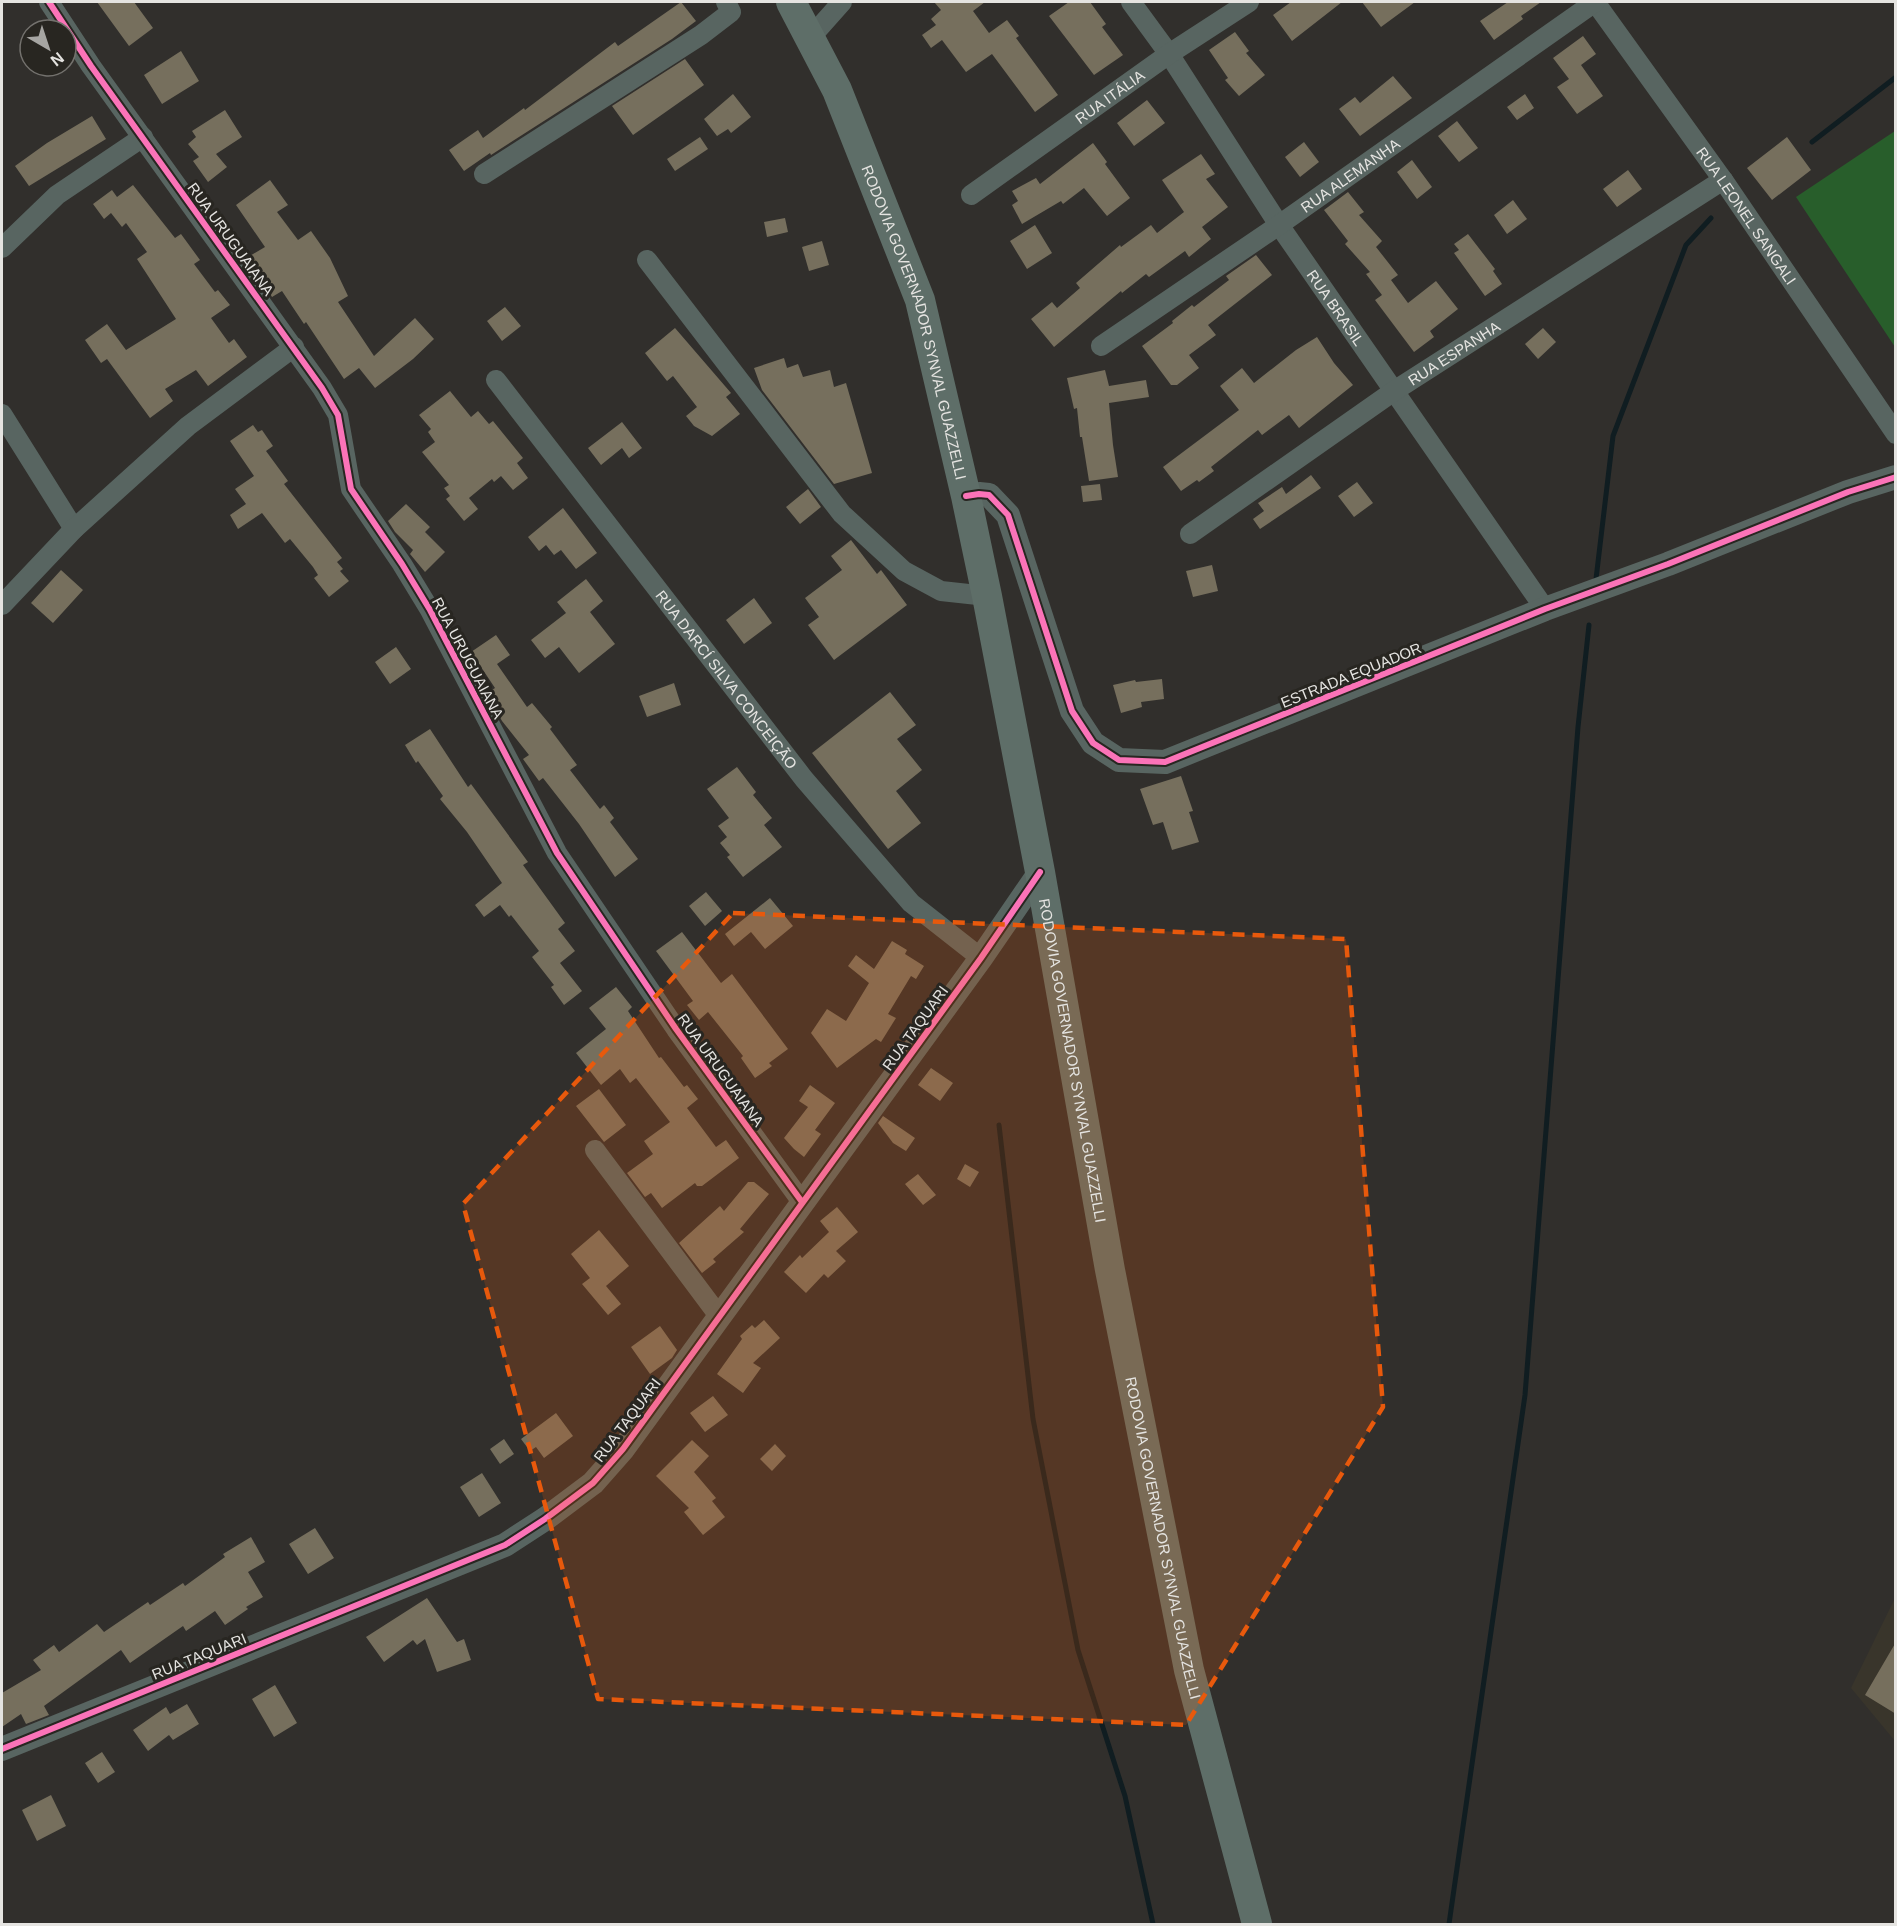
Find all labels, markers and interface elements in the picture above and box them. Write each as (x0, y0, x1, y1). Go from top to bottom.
north arrow (18, 18, 78, 78)
text: N (47, 49, 67, 70)
street label: RUA ITÁLIA (1072, 66, 1147, 127)
street label: RUA ALEMANHA (1297, 134, 1403, 216)
street label: RUA LEONEL SANGALI (1693, 144, 1800, 287)
street label: RODOVIA GOVERNADOR SYNVAL GUAZZELLI (859, 163, 970, 481)
street label: RUA URUGUAIANA (184, 179, 278, 299)
street label: RUA BRASIL (1304, 266, 1368, 349)
street label: RUA ESPANHA (1405, 317, 1503, 388)
street label: RUA DARCÍ SILVA CONCEIÇÃO (653, 587, 801, 772)
street label: RUA URUGUAIANA (429, 594, 507, 722)
street label: ESTRADA EQUADOR (1278, 639, 1424, 711)
street label: RODOVIA GOVERNADOR SYNVAL GUAZZELLI (1036, 897, 1110, 1224)
street label: RUA TAQUARI (879, 982, 951, 1074)
street label: RUA URUGUAIANA (674, 1010, 768, 1130)
street label: RUA TAQUARI (590, 1375, 664, 1465)
street label: RODOVIA GOVERNADOR SYNVAL GUAZZELLI (1123, 1375, 1205, 1701)
street label: RUA TAQUARI (149, 1629, 249, 1683)

